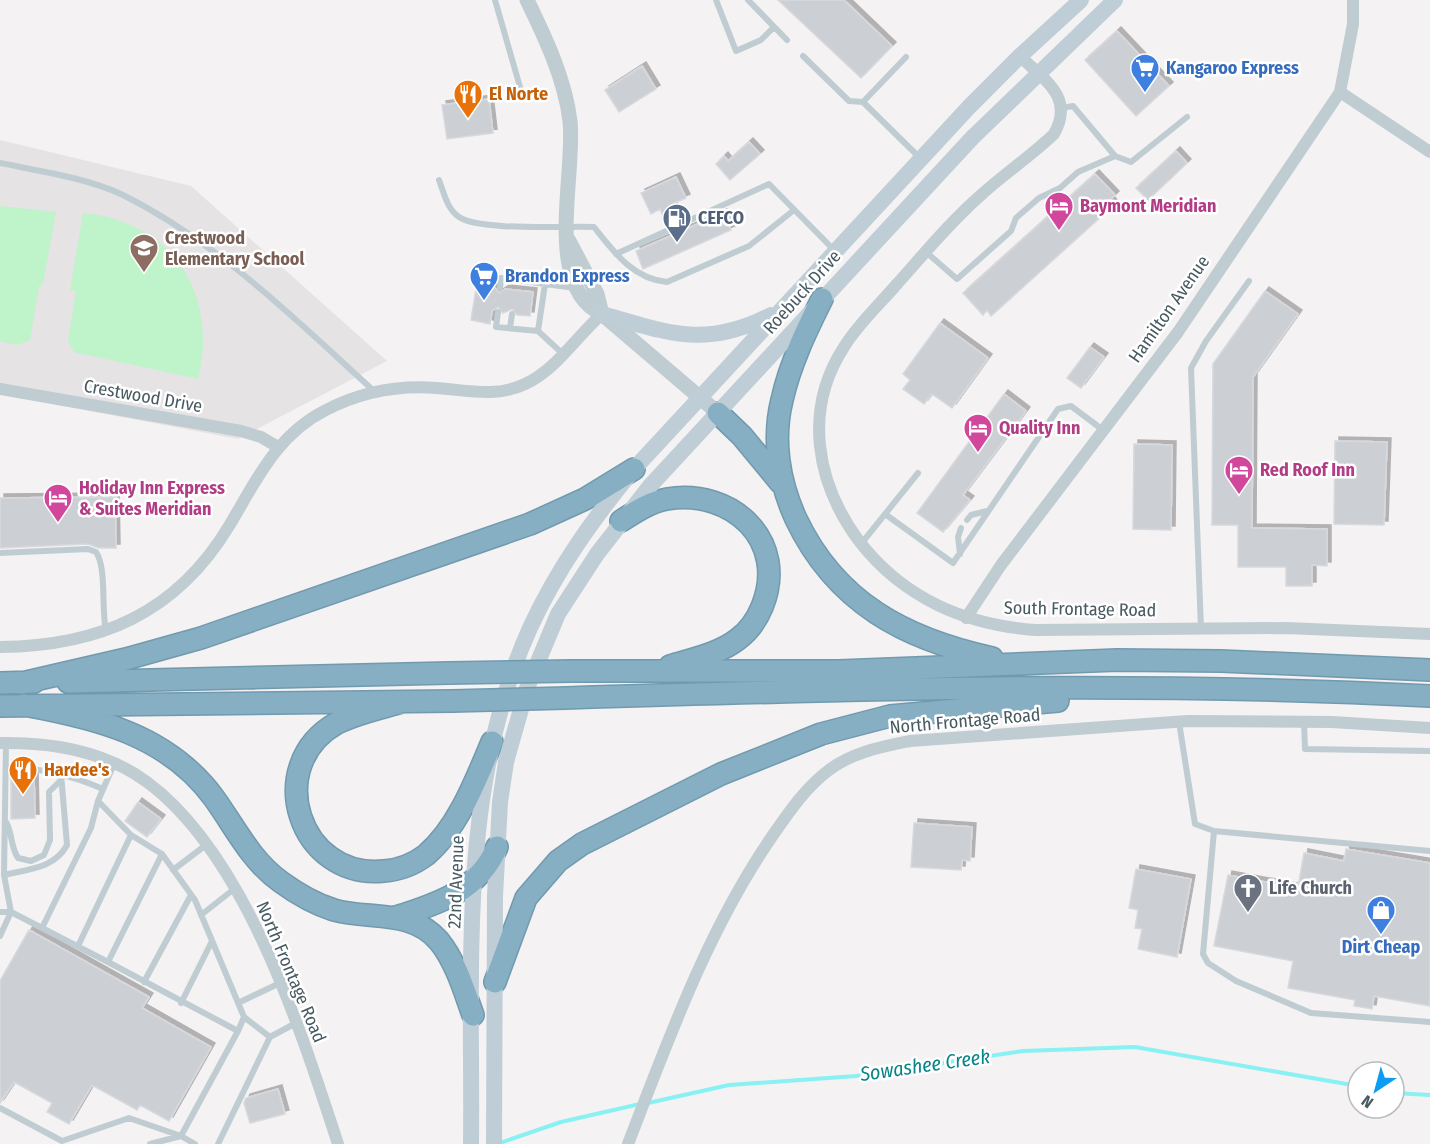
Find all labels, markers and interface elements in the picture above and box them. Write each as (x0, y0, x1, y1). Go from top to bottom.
supermarket icon: Kangaroo Express (1129, 52, 1161, 94)
place label: Kangaroo Express (1166, 57, 1299, 79)
restaurant icon: El Norte (452, 78, 484, 120)
place label: El Norte (489, 83, 548, 105)
hotel icon: Baymont Meridian (1043, 190, 1075, 232)
place label: Baymont Meridian (1080, 195, 1216, 217)
fuel station icon: CEFCO (661, 202, 693, 244)
place label: CEFCO (698, 207, 744, 229)
place label: Crestwood Elementary School (165, 227, 304, 270)
school or university icon: Crestwood Elementary School (128, 232, 160, 274)
street label: Roebuck Drive (759, 245, 845, 338)
street label: Hamilton Avenue (1124, 251, 1214, 367)
supermarket icon: Brandon Express (468, 260, 500, 302)
place label: Brandon Express (505, 265, 630, 287)
street label: Crestwood Drive (82, 375, 204, 417)
hotel icon: Quality Inn (962, 412, 994, 454)
place label: Quality Inn (999, 417, 1080, 439)
hotel icon: Red Roof Inn (1223, 454, 1255, 496)
place label: Red Roof Inn (1260, 459, 1355, 481)
place label: Holiday Inn Express & Suites Meridian (79, 477, 225, 520)
hotel icon: Holiday Inn Express & Suites Meridian (42, 482, 74, 524)
street label: South Frontage Road (1004, 597, 1156, 621)
street label: North Frontage Road (889, 703, 1041, 739)
restaurant icon: Hardee's (7, 754, 39, 796)
place label: Hardee's (44, 759, 110, 781)
street label: 22nd Avenue (443, 835, 469, 929)
church icon: Life Church (1232, 872, 1264, 914)
place label: Life Church (1269, 877, 1352, 899)
shop icon: Dirt Cheap (1365, 894, 1397, 936)
street label: North Frontage Road (251, 898, 331, 1046)
place label: Dirt Cheap (1342, 936, 1420, 958)
water label: Sowashee Creek (858, 1044, 992, 1086)
north arrow (1346, 1060, 1406, 1120)
text: N (1358, 1091, 1377, 1112)

